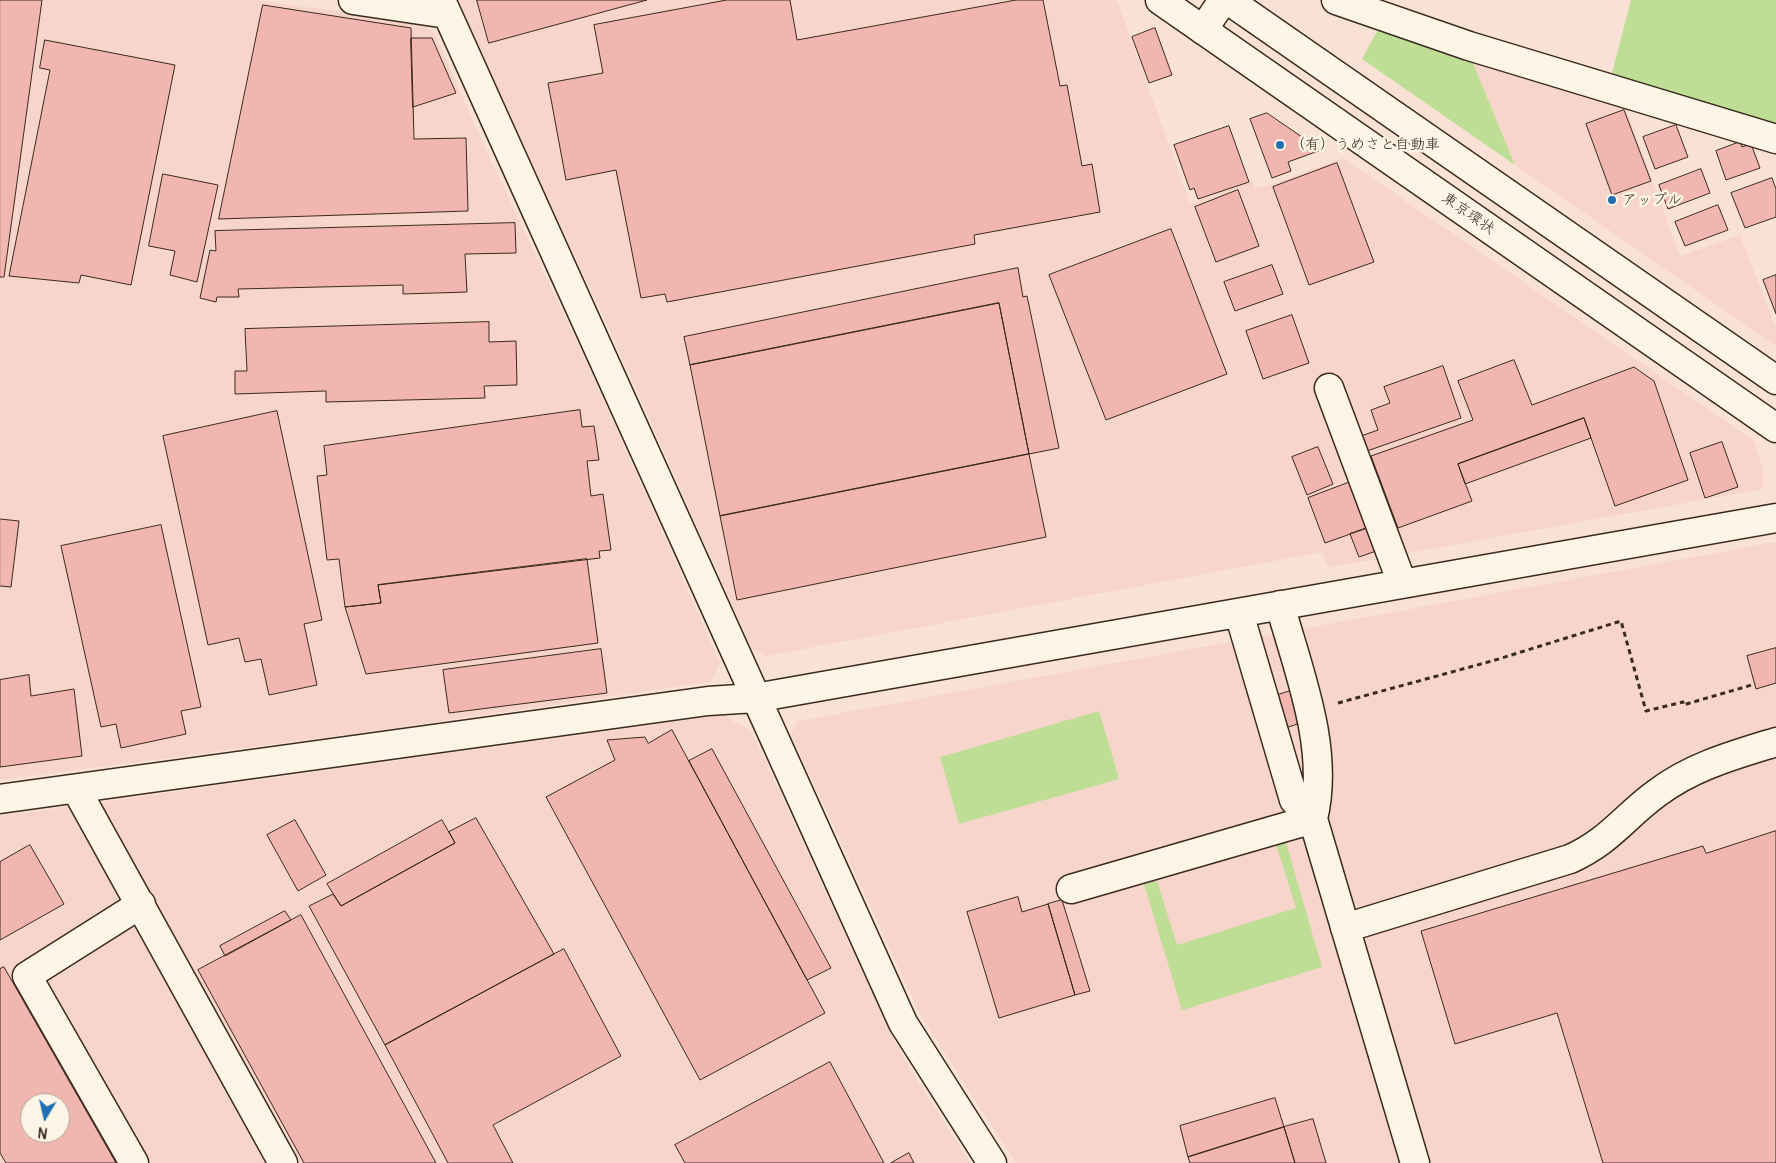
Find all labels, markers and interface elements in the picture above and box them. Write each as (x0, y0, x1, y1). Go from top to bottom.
place label: （有）うめさと自動車 (1290, 136, 1440, 154)
marker: （有）うめさと自動車 (1274, 139, 1286, 151)
street label: 東京環状 (1438, 189, 1498, 239)
place label: アップル (1622, 191, 1682, 209)
marker: アップル (1606, 194, 1618, 206)
north arrow (20, 1093, 70, 1143)
text: N (37, 1123, 49, 1141)

